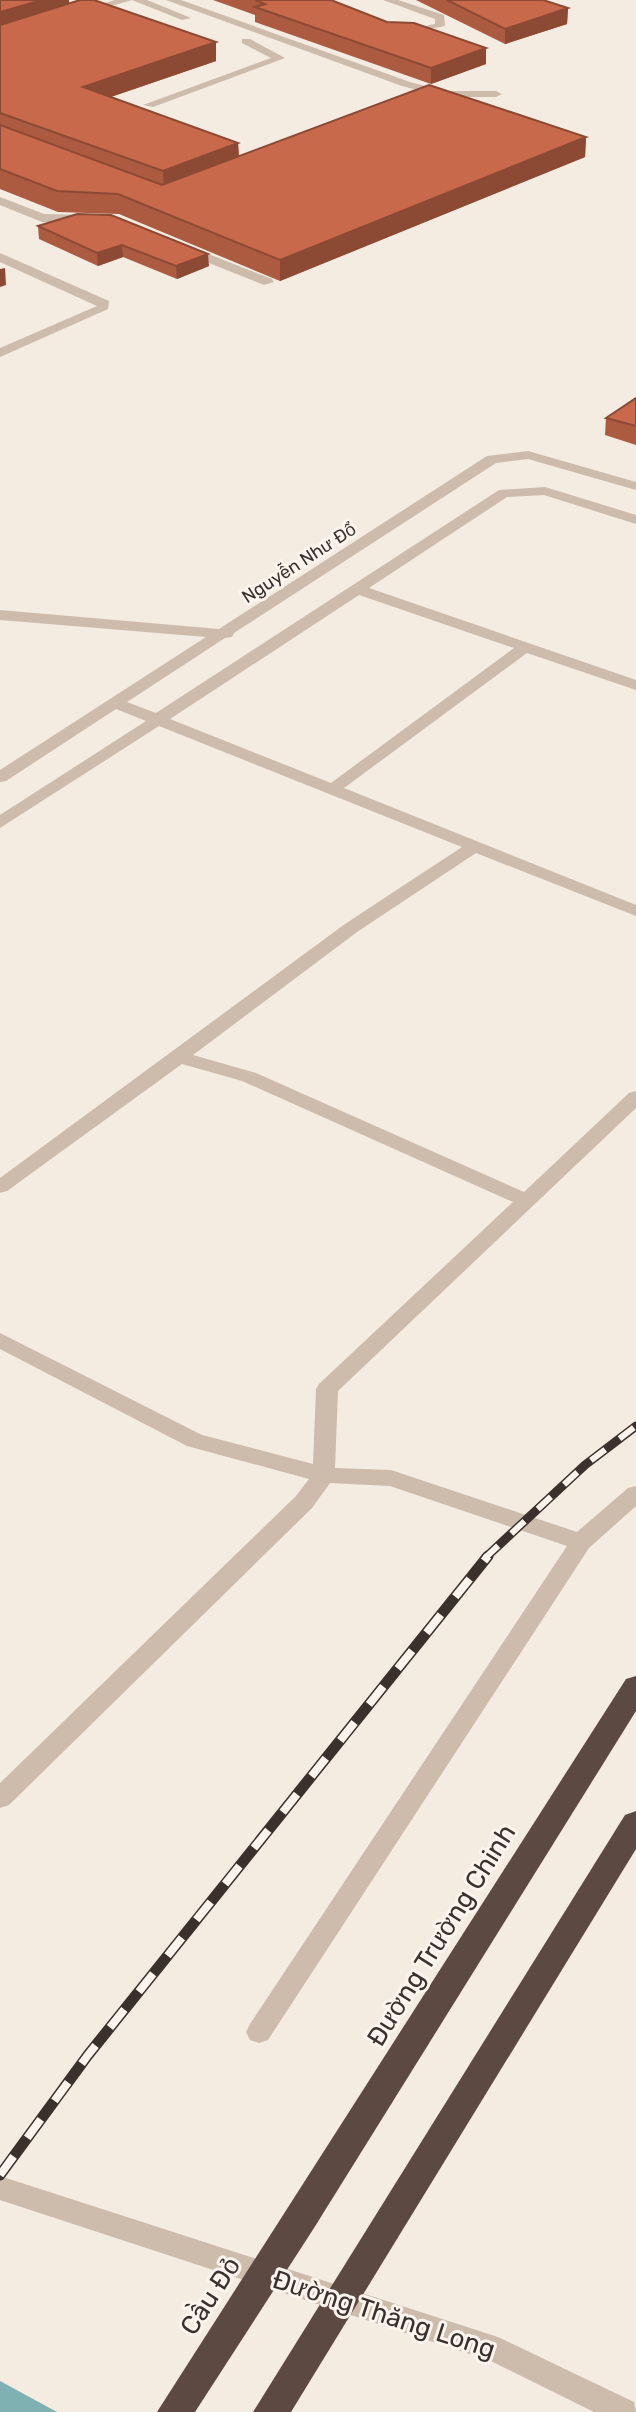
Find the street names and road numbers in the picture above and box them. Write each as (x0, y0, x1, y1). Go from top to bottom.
street label: Nguyễn Như Đổ (237, 517, 360, 608)
street label: Đường Trường Chinh (361, 1819, 522, 2052)
street label: Cầu Đỏ (173, 2251, 247, 2341)
street label: Đường Thăng Long (268, 2264, 499, 2365)

